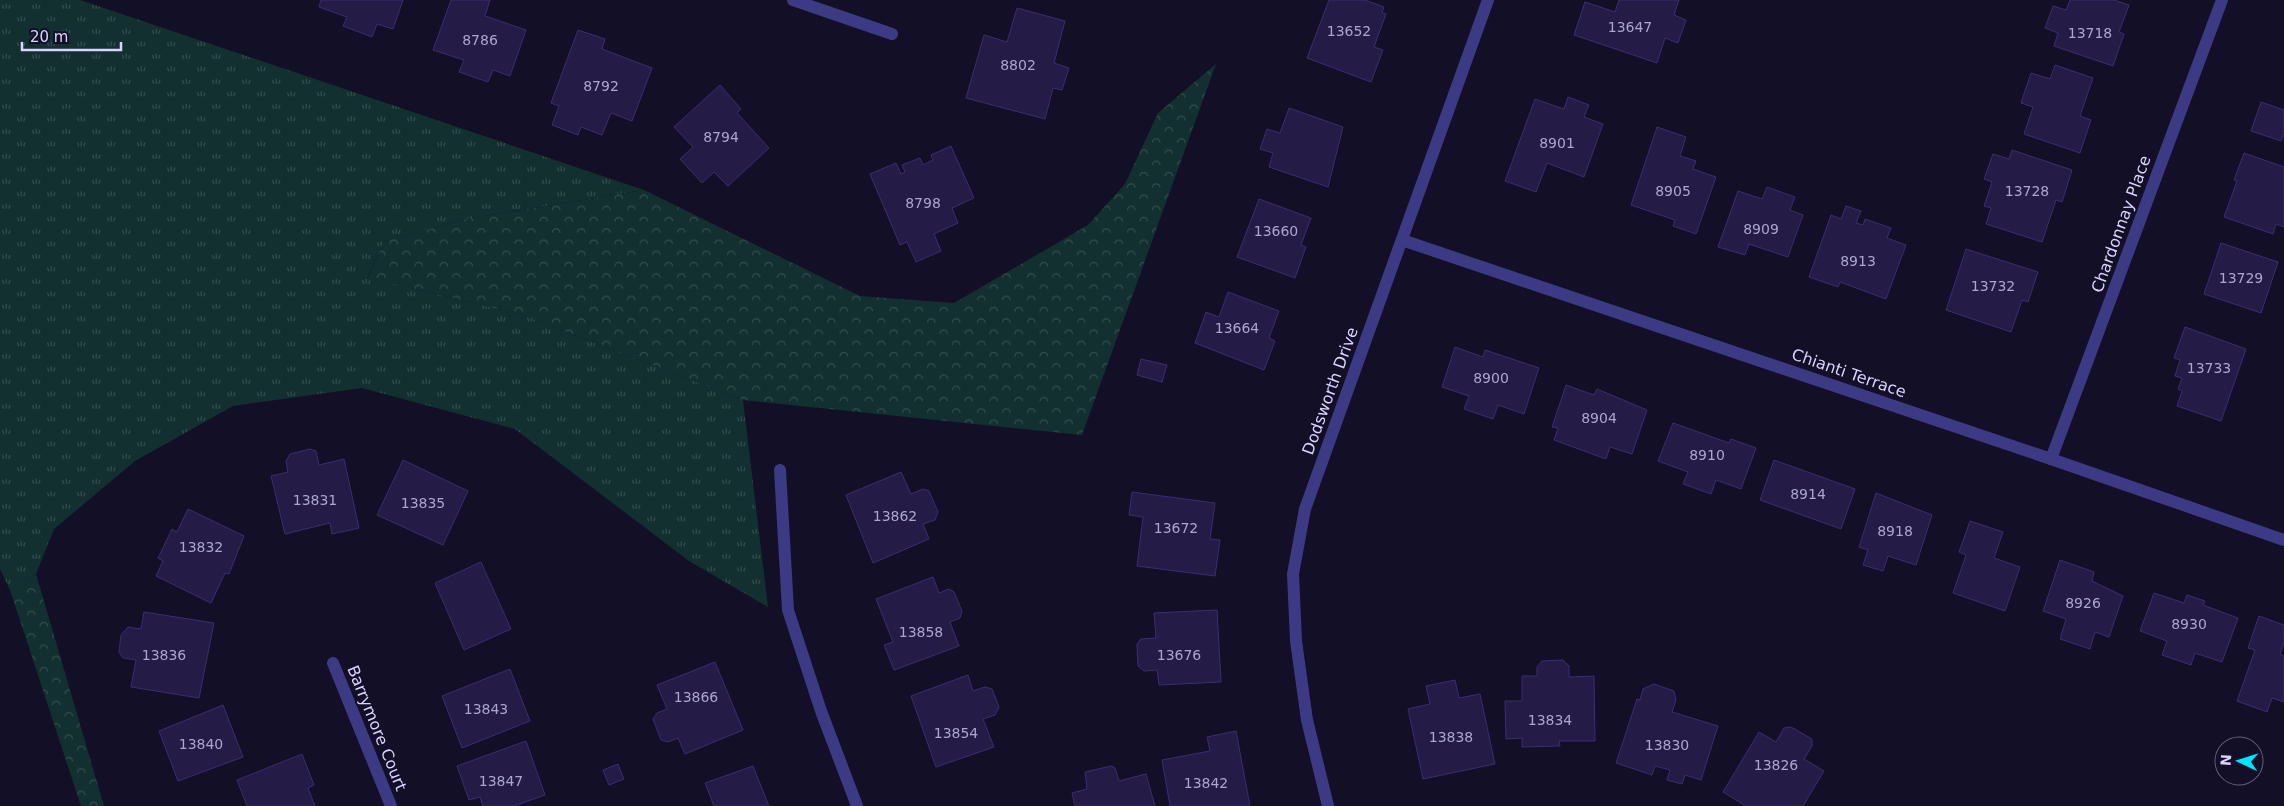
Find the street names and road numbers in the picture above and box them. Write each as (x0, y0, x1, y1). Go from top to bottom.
street label: Chardonnay Place (2087, 153, 2155, 295)
street label: Dodsworth Drive (1298, 325, 1362, 457)
street label: Chianti Terrace (1789, 345, 1909, 401)
street label: Barrymore Court (343, 663, 411, 793)

